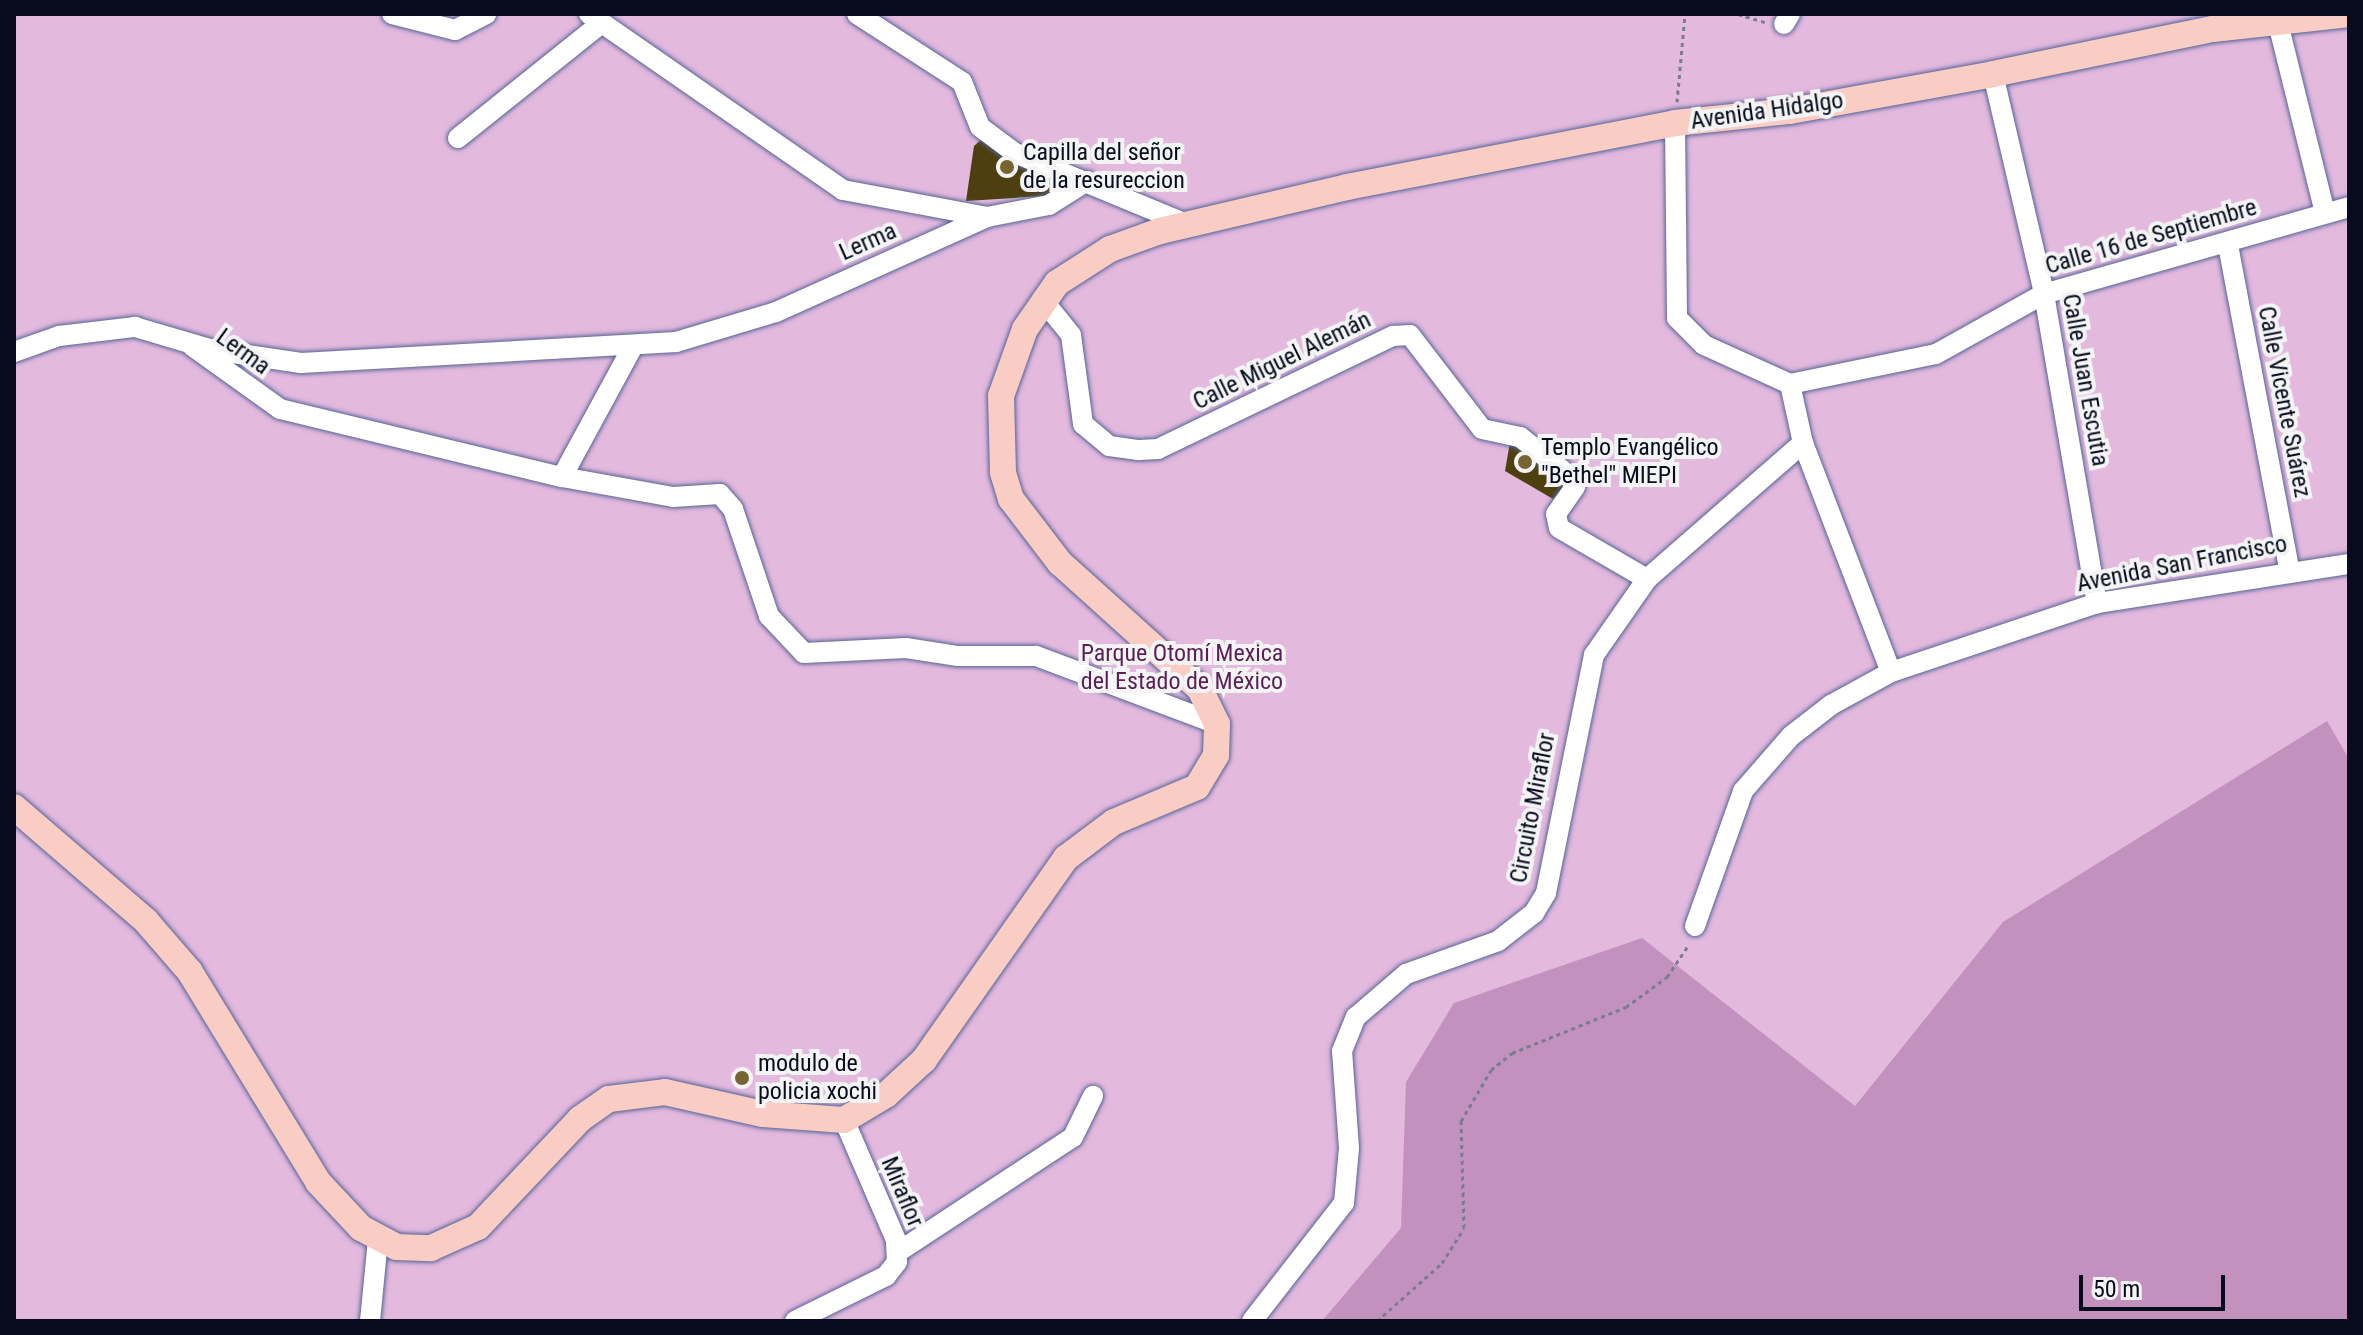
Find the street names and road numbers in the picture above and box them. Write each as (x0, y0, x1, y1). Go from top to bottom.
street label: Avenida Hidalgo (1689, 86, 1845, 136)
street label: Calle 16 de Septiembre (2042, 193, 2260, 281)
street label: Lerma (835, 217, 901, 267)
street label: Calle Juan Escutia (2056, 292, 2114, 468)
street label: Calle Vicente Suárez (2251, 304, 2317, 500)
street label: Calle Miguel Alemán (1189, 306, 1375, 416)
street label: Lerma (210, 323, 276, 381)
street label: Avenida San Francisco (2074, 529, 2290, 599)
street label: Circuito Miraflor (1504, 731, 1562, 885)
street label: Miraflor (874, 1153, 930, 1231)

